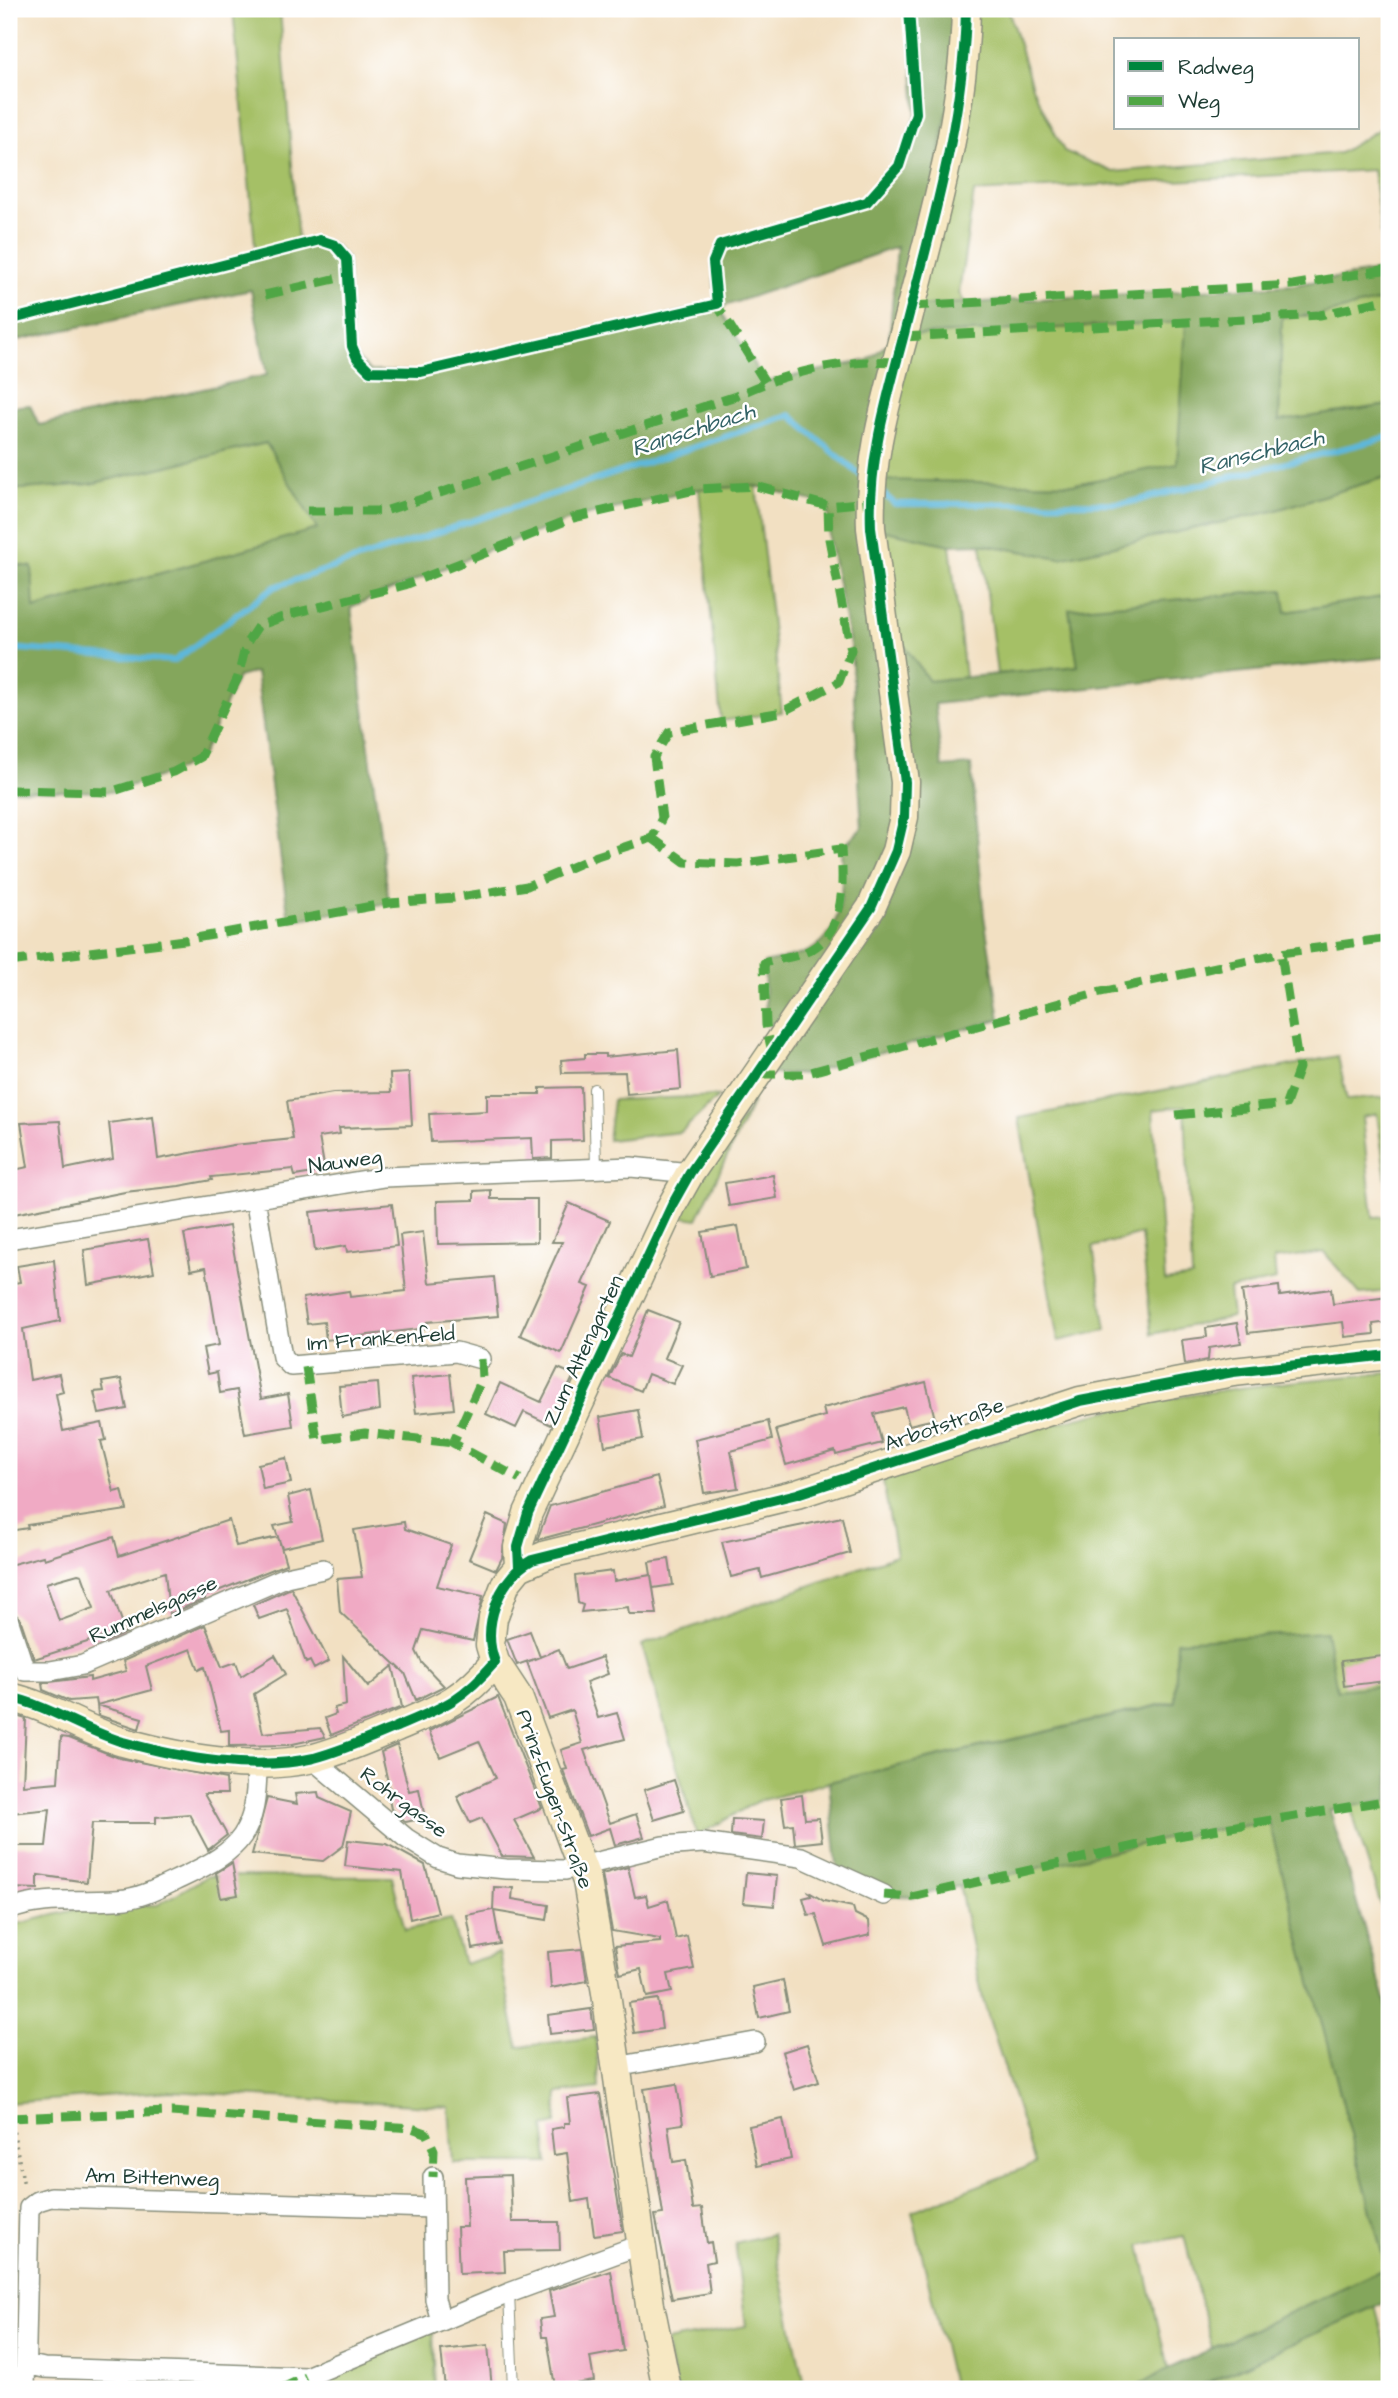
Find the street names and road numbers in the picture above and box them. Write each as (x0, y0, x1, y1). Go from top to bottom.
street label: Nauweg (307, 1142, 384, 1183)
street label: Zum Altengarten (536, 1270, 633, 1431)
street label: Im Frankenfeld (306, 1319, 456, 1358)
street label: Arbotstraße (880, 1390, 1008, 1458)
street label: Rummelsgasse (85, 1568, 223, 1652)
street label: Prinz-Eugen-Straße (507, 1706, 600, 1893)
street label: Rohrgasse (353, 1760, 453, 1846)
street label: Am Bittenweg (84, 2161, 220, 2196)

